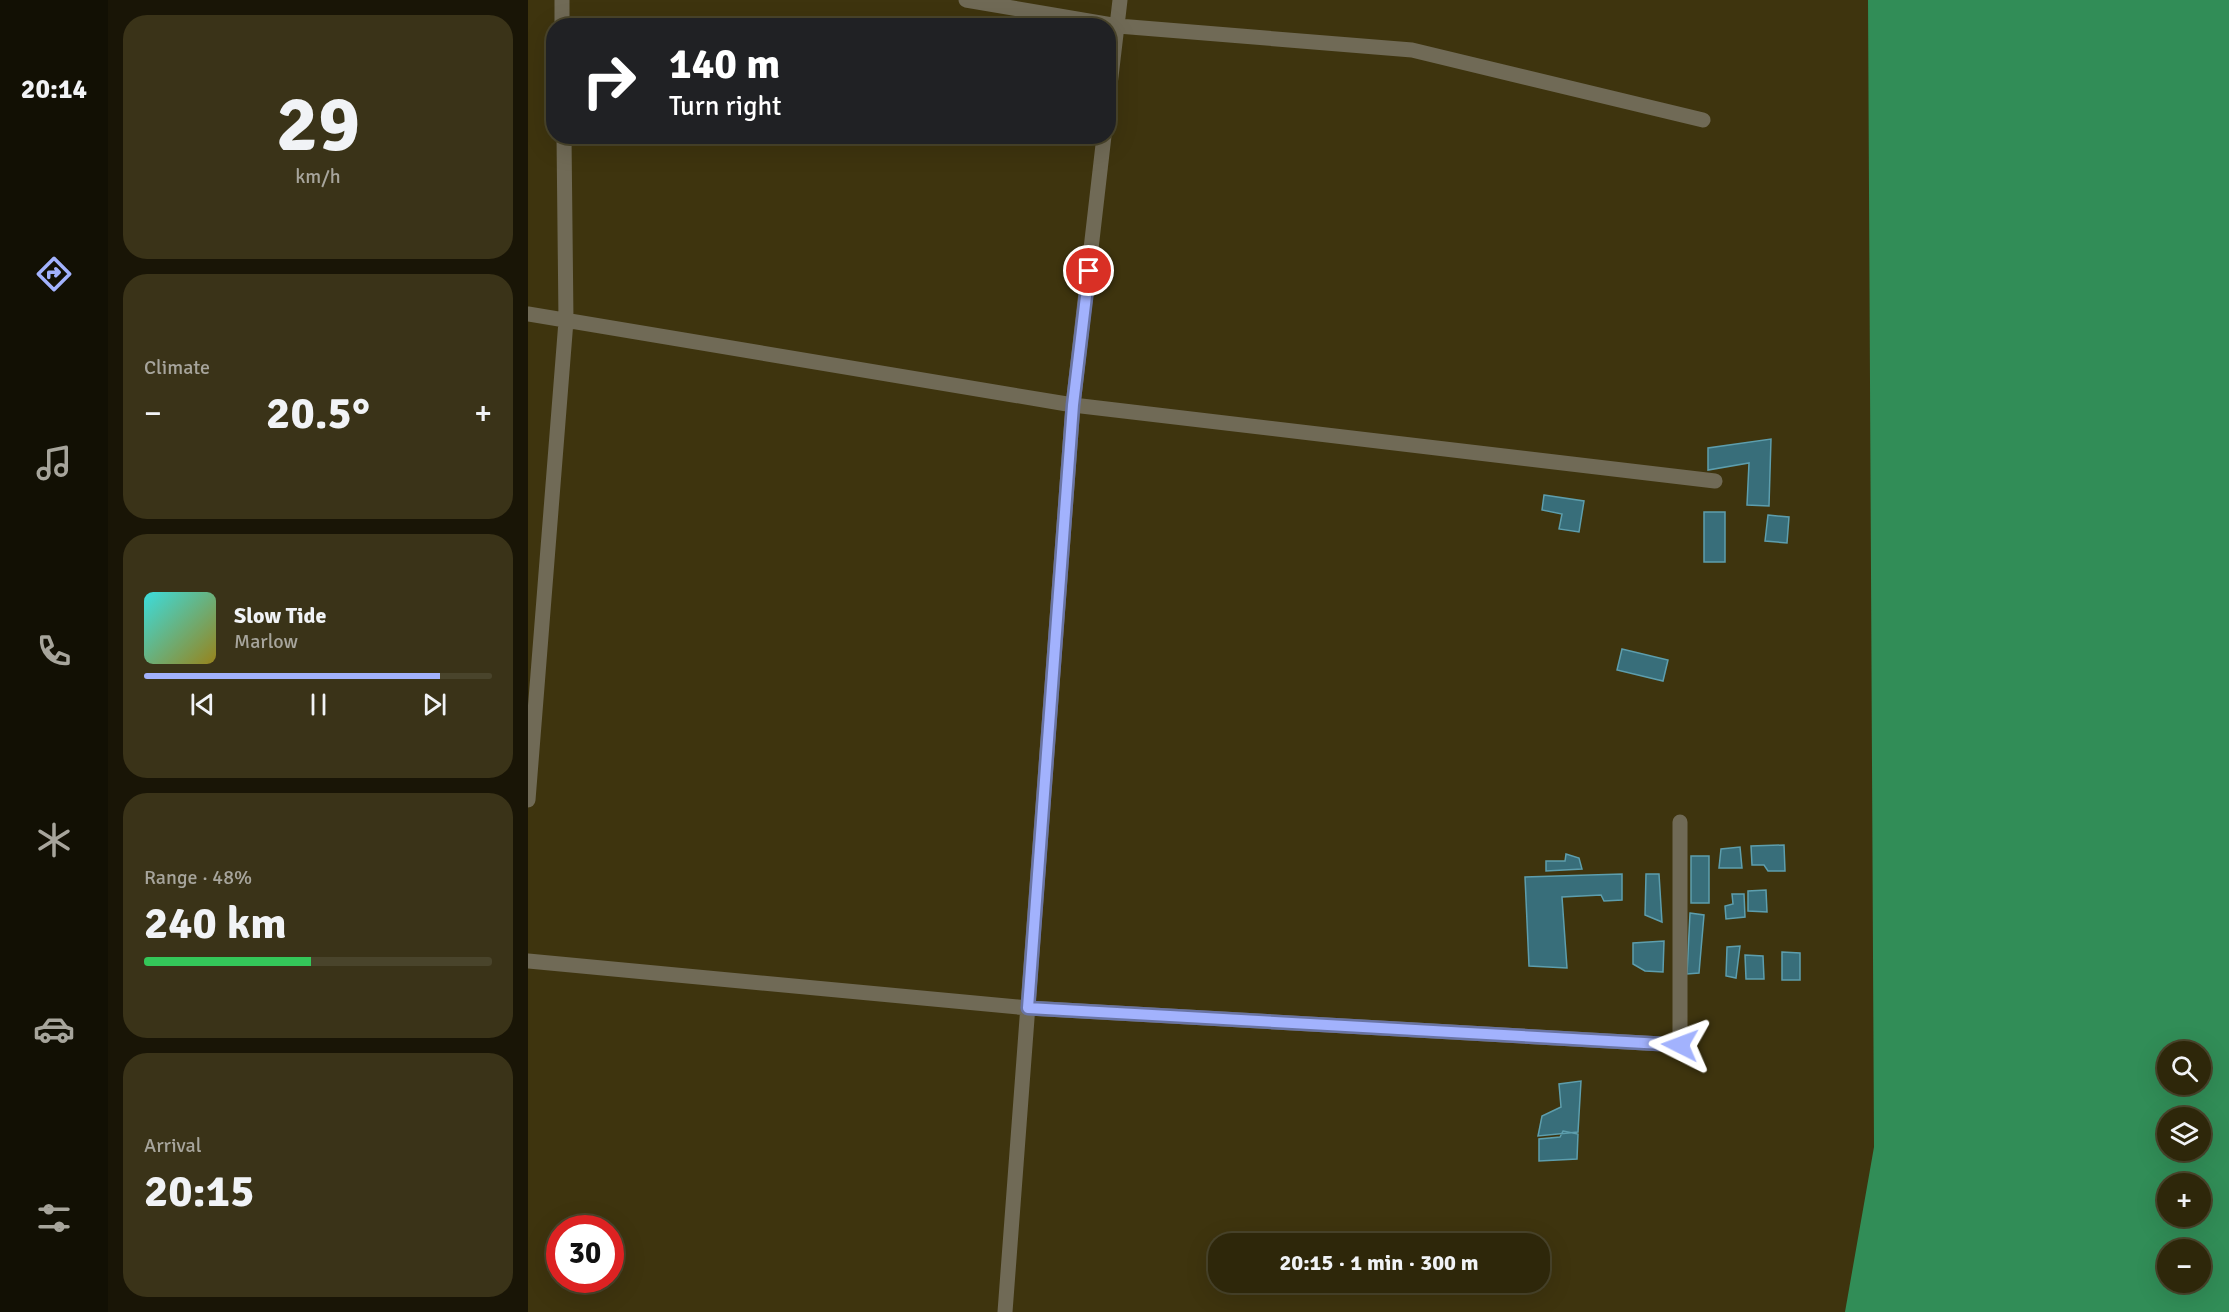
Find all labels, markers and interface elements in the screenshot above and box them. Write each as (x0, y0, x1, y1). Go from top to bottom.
text: 140 m (669, 39, 780, 90)
icon: right (570, 42, 648, 120)
text: 20:14 (21, 73, 87, 106)
text: 29 (276, 77, 360, 173)
text: Turn right (669, 90, 782, 123)
text: km/h (295, 164, 341, 189)
pin (1063, 245, 1114, 296)
icon: directions (33, 253, 75, 295)
icon: arrive (1072, 254, 1105, 287)
text: Climate (144, 355, 210, 380)
text: 20.5° (266, 386, 370, 441)
text: − (144, 393, 162, 434)
text: + (474, 393, 492, 434)
icon: music (33, 442, 75, 484)
text: Slow Tide (234, 602, 326, 629)
text: Marlow (234, 629, 298, 654)
icon: phone (33, 630, 75, 672)
icon: previous (186, 688, 219, 721)
icon: pause (302, 688, 335, 721)
icon: next (418, 688, 451, 721)
icon: climate (33, 819, 75, 861)
text: Range · 48% (144, 865, 252, 890)
text: 240 km (144, 896, 287, 951)
icon: car (33, 1008, 75, 1050)
position arrow (1648, 1013, 1712, 1077)
map controls (2157, 1041, 2211, 1293)
button: search (2157, 1041, 2211, 1095)
button: layers (2157, 1107, 2211, 1161)
text: Arrival (144, 1133, 202, 1158)
text: 20:15 (144, 1164, 254, 1219)
button: + (2157, 1173, 2211, 1227)
icon: filters (33, 1197, 75, 1239)
speed limit sign: 30 (546, 1215, 624, 1293)
button: − (2157, 1239, 2211, 1293)
text: 20:15 · 1 min · 300 m (1279, 1249, 1479, 1276)

